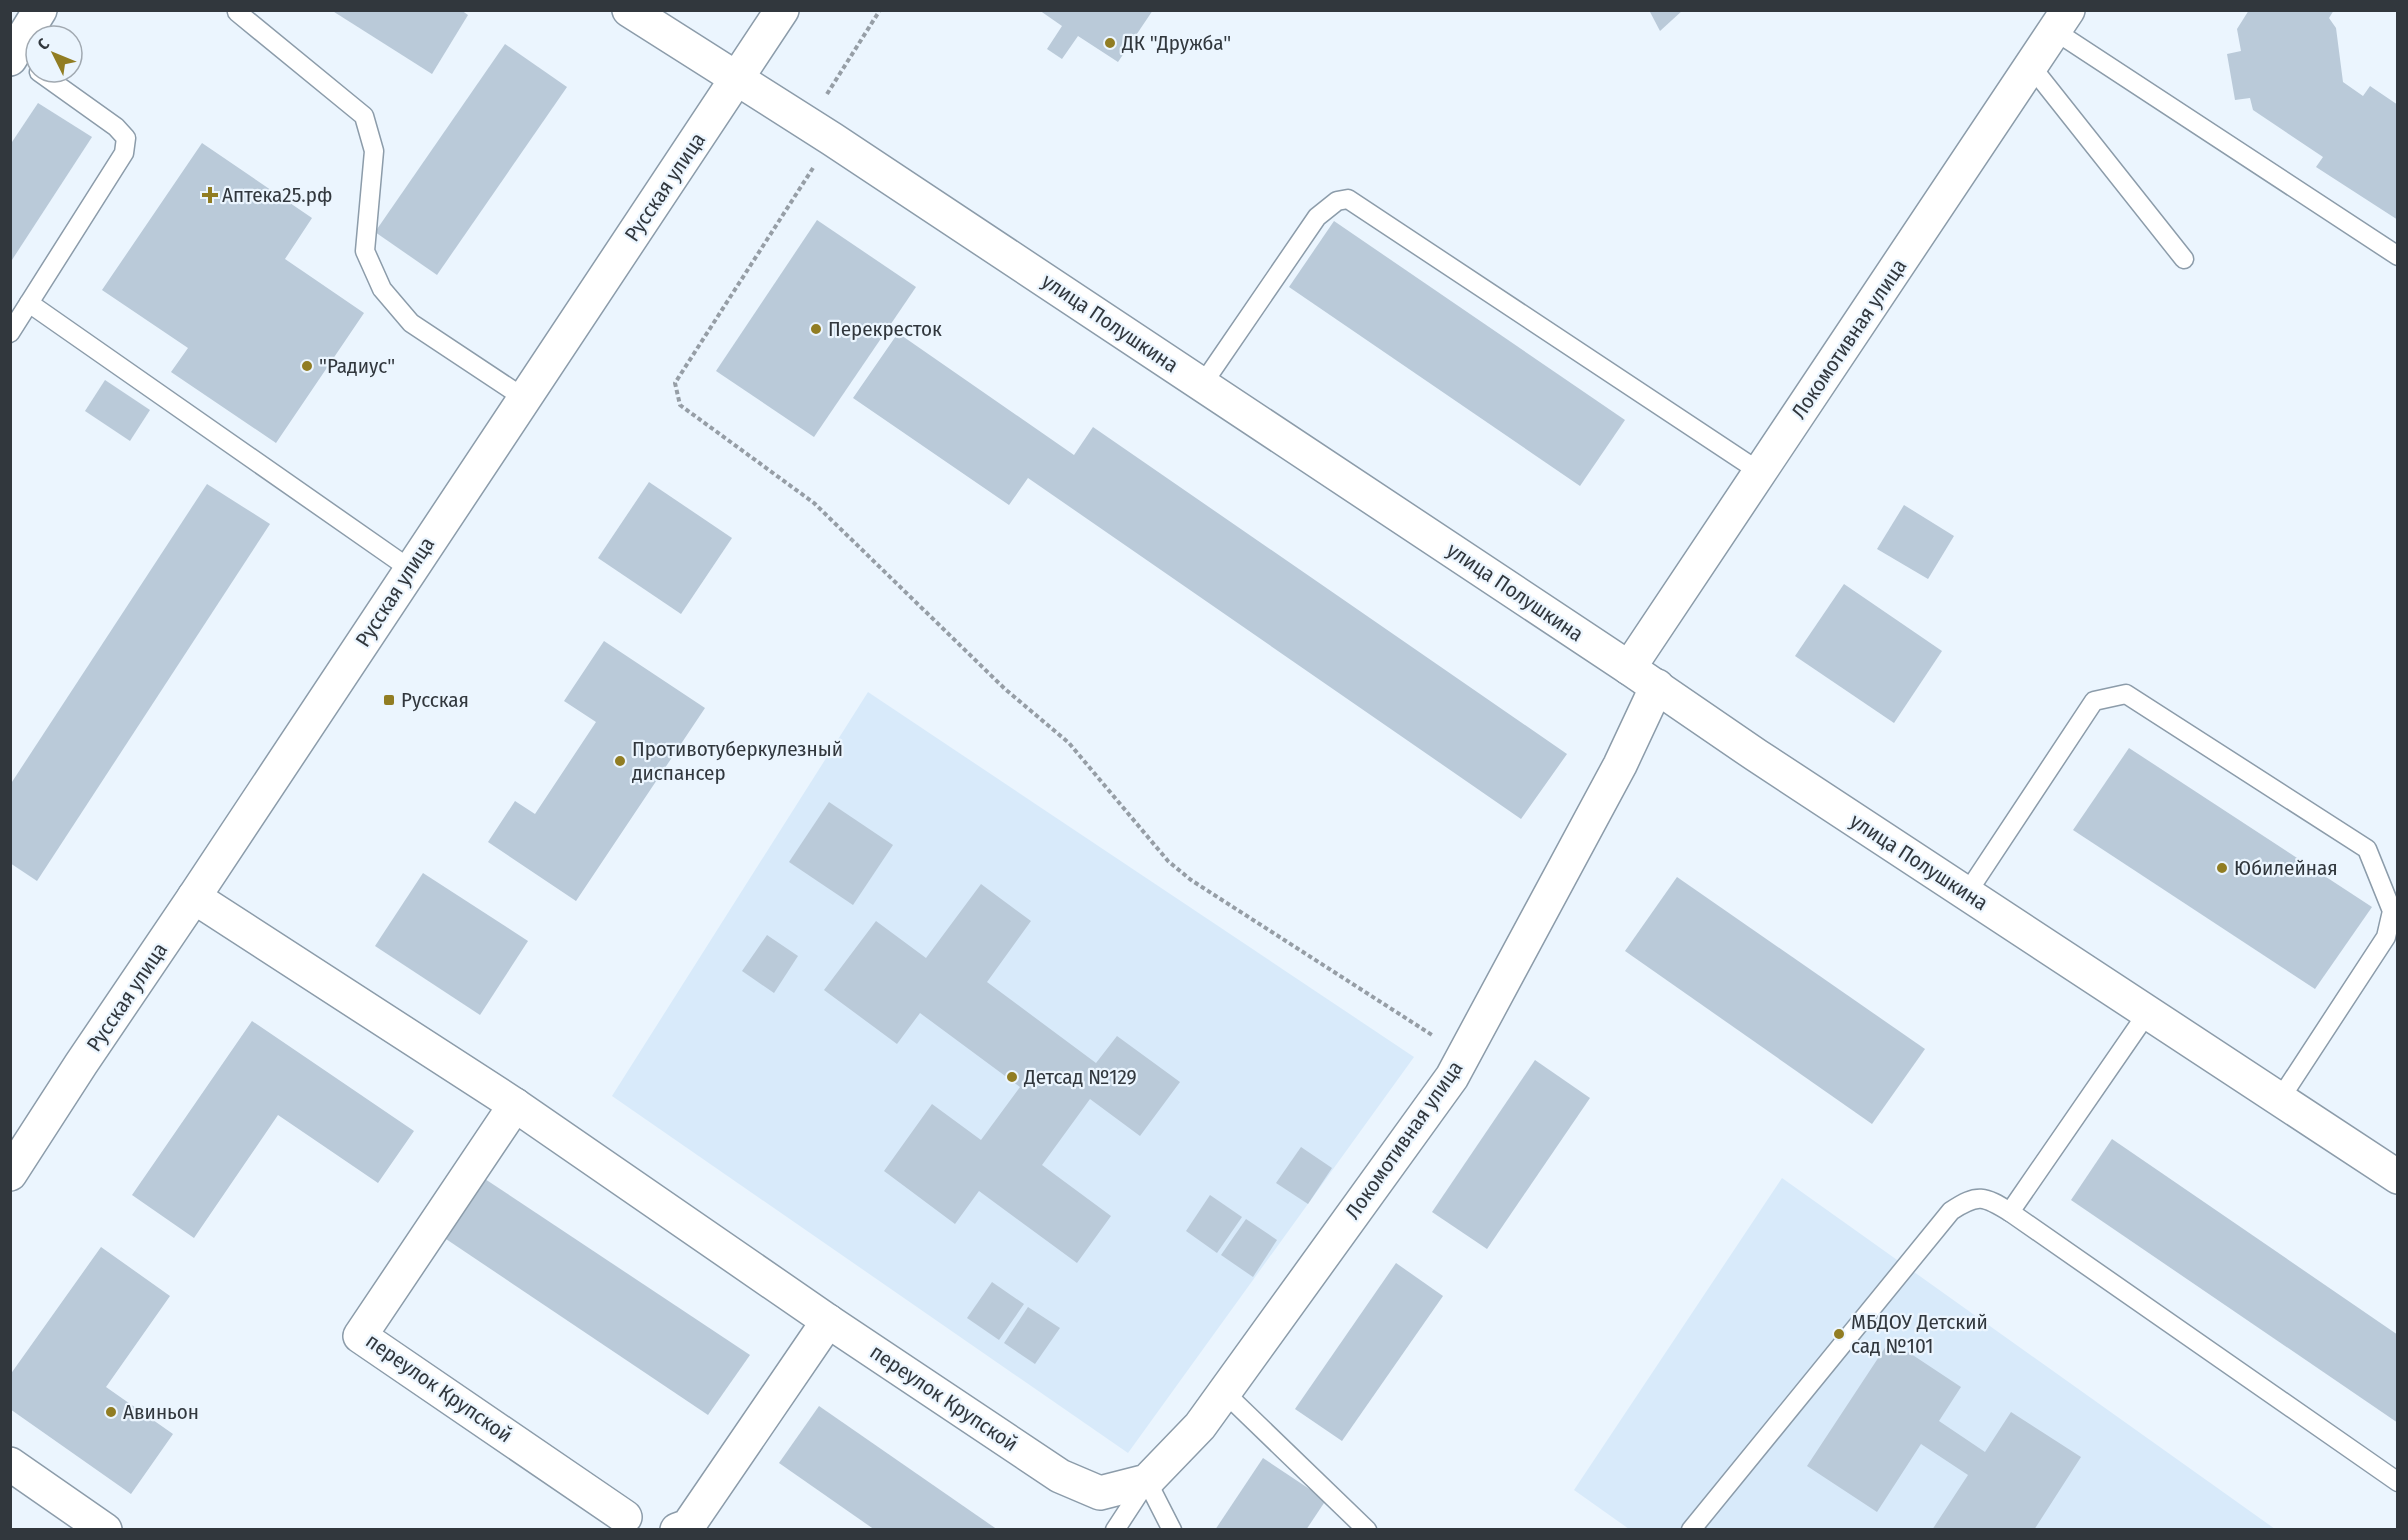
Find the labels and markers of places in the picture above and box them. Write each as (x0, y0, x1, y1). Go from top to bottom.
place label: ДК "Дружба" (1121, 30, 1231, 56)
marker: ДК "Дружба" (1103, 36, 1117, 50)
place label: Аптека25.рф (222, 182, 332, 208)
marker: Аптека25.рф (203, 188, 217, 202)
place label: Перекресток (828, 316, 942, 342)
marker: Перекресток (809, 322, 823, 336)
place label: "Радиус" (319, 353, 395, 379)
marker: "Радиус" (300, 359, 314, 373)
place label: Русская (401, 687, 469, 713)
marker: Русская (382, 693, 396, 707)
place label: Противотуберкулезный диспансер (632, 736, 843, 786)
marker: Противотуберкулезный диспансер (613, 754, 627, 768)
place label: Юбилейная (2234, 855, 2338, 881)
marker: Юбилейная (2215, 861, 2229, 875)
place label: Детсад №129 (1023, 1064, 1137, 1090)
marker: Детсад №129 (1005, 1070, 1019, 1084)
place label: МБДОУ Детский сад №101 (1851, 1309, 1988, 1359)
marker: МБДОУ Детский сад №101 (1832, 1327, 1846, 1341)
place label: Авиньон (123, 1399, 199, 1425)
marker: Авиньон (104, 1405, 118, 1419)

